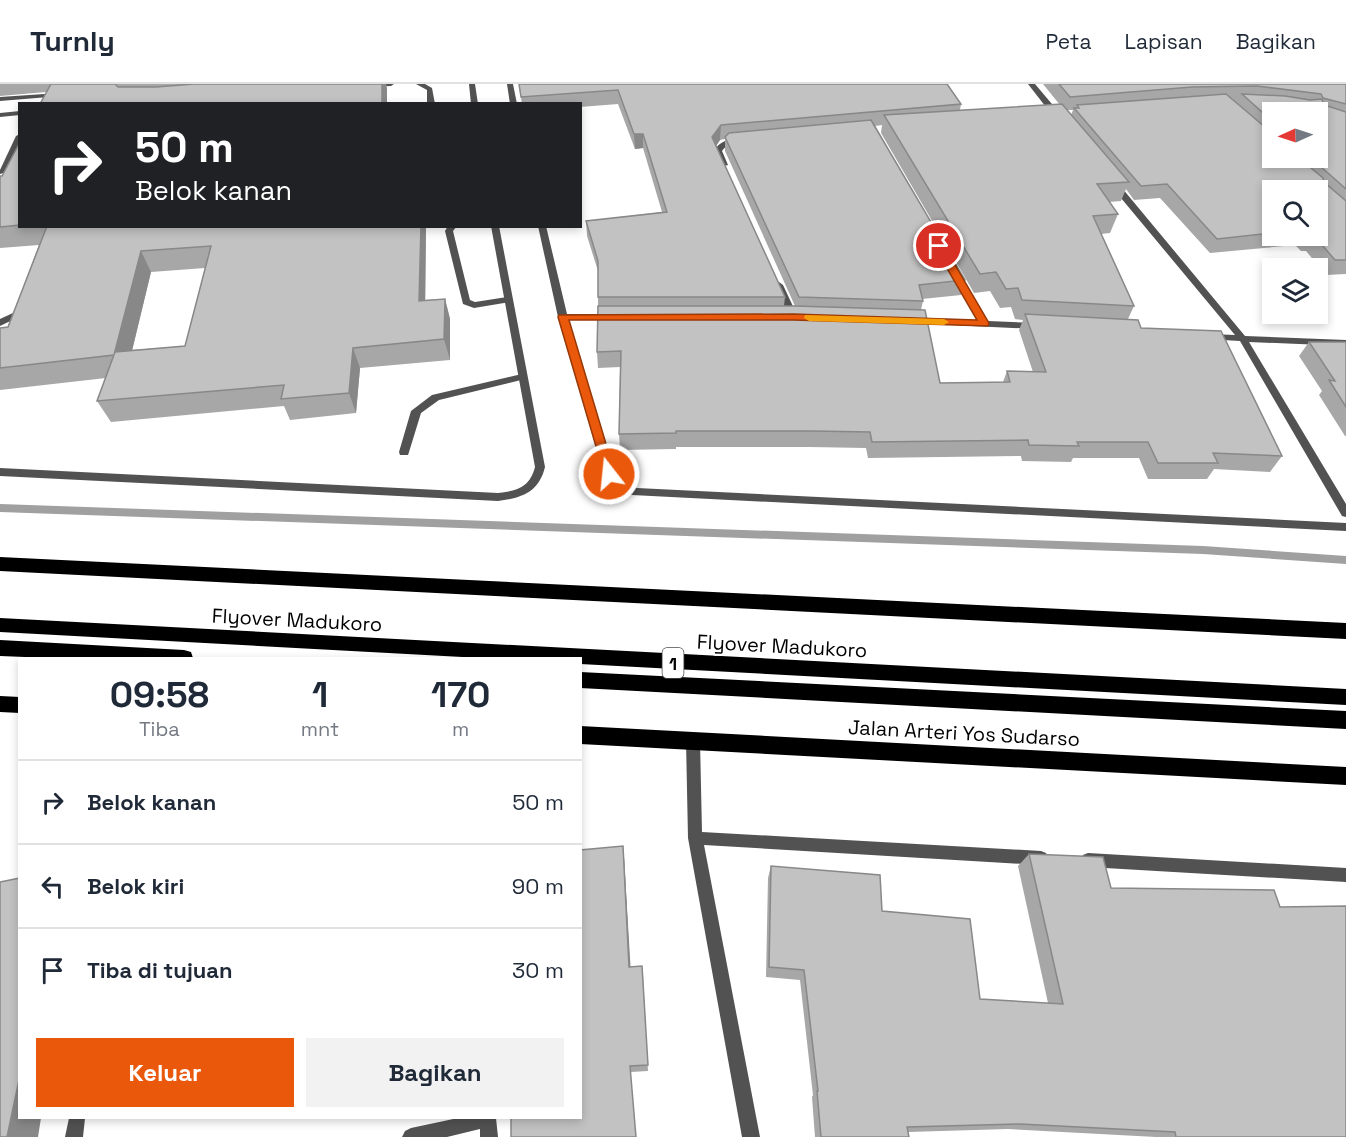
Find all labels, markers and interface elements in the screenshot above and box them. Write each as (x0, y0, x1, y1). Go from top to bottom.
text: Turnly (30, 23, 115, 59)
text: Peta (1046, 28, 1092, 55)
text: Lapisan (1125, 28, 1203, 55)
text: Bagikan (1236, 28, 1316, 55)
north arrow (1262, 102, 1328, 168)
map controls (1262, 102, 1328, 324)
text: 50 m (135, 121, 234, 174)
icon: right (36, 126, 114, 204)
text: Belok kanan (135, 173, 292, 208)
button: search (1262, 180, 1328, 246)
pin (913, 220, 964, 271)
icon: arrive (922, 229, 955, 262)
button: layers (1262, 258, 1328, 324)
position arrow (577, 442, 641, 506)
street label: Flyover Madukoro (211, 603, 383, 637)
street label: Flyover Madukoro (696, 629, 868, 663)
road number: 1 (662, 648, 684, 678)
text: 09:58 (110, 672, 209, 718)
text: 1 (312, 672, 328, 718)
text: 170 (431, 672, 490, 718)
street label: Jalan Arteri Yos Sudarso (847, 714, 1081, 752)
text: Tiba (139, 716, 180, 742)
text: mnt (301, 716, 339, 742)
text: m (452, 716, 469, 742)
icon: right (36, 786, 69, 819)
text: Belok kanan (87, 788, 216, 816)
text: 50 m (512, 788, 564, 816)
icon: left (36, 870, 69, 903)
text: Belok kiri (87, 872, 184, 900)
text: 90 m (512, 872, 564, 900)
icon: arrive (36, 954, 69, 987)
text: Tiba di tujuan (87, 956, 233, 984)
text: 30 m (512, 956, 564, 984)
button: Keluar (36, 1038, 294, 1107)
button: Bagikan (306, 1038, 564, 1107)

